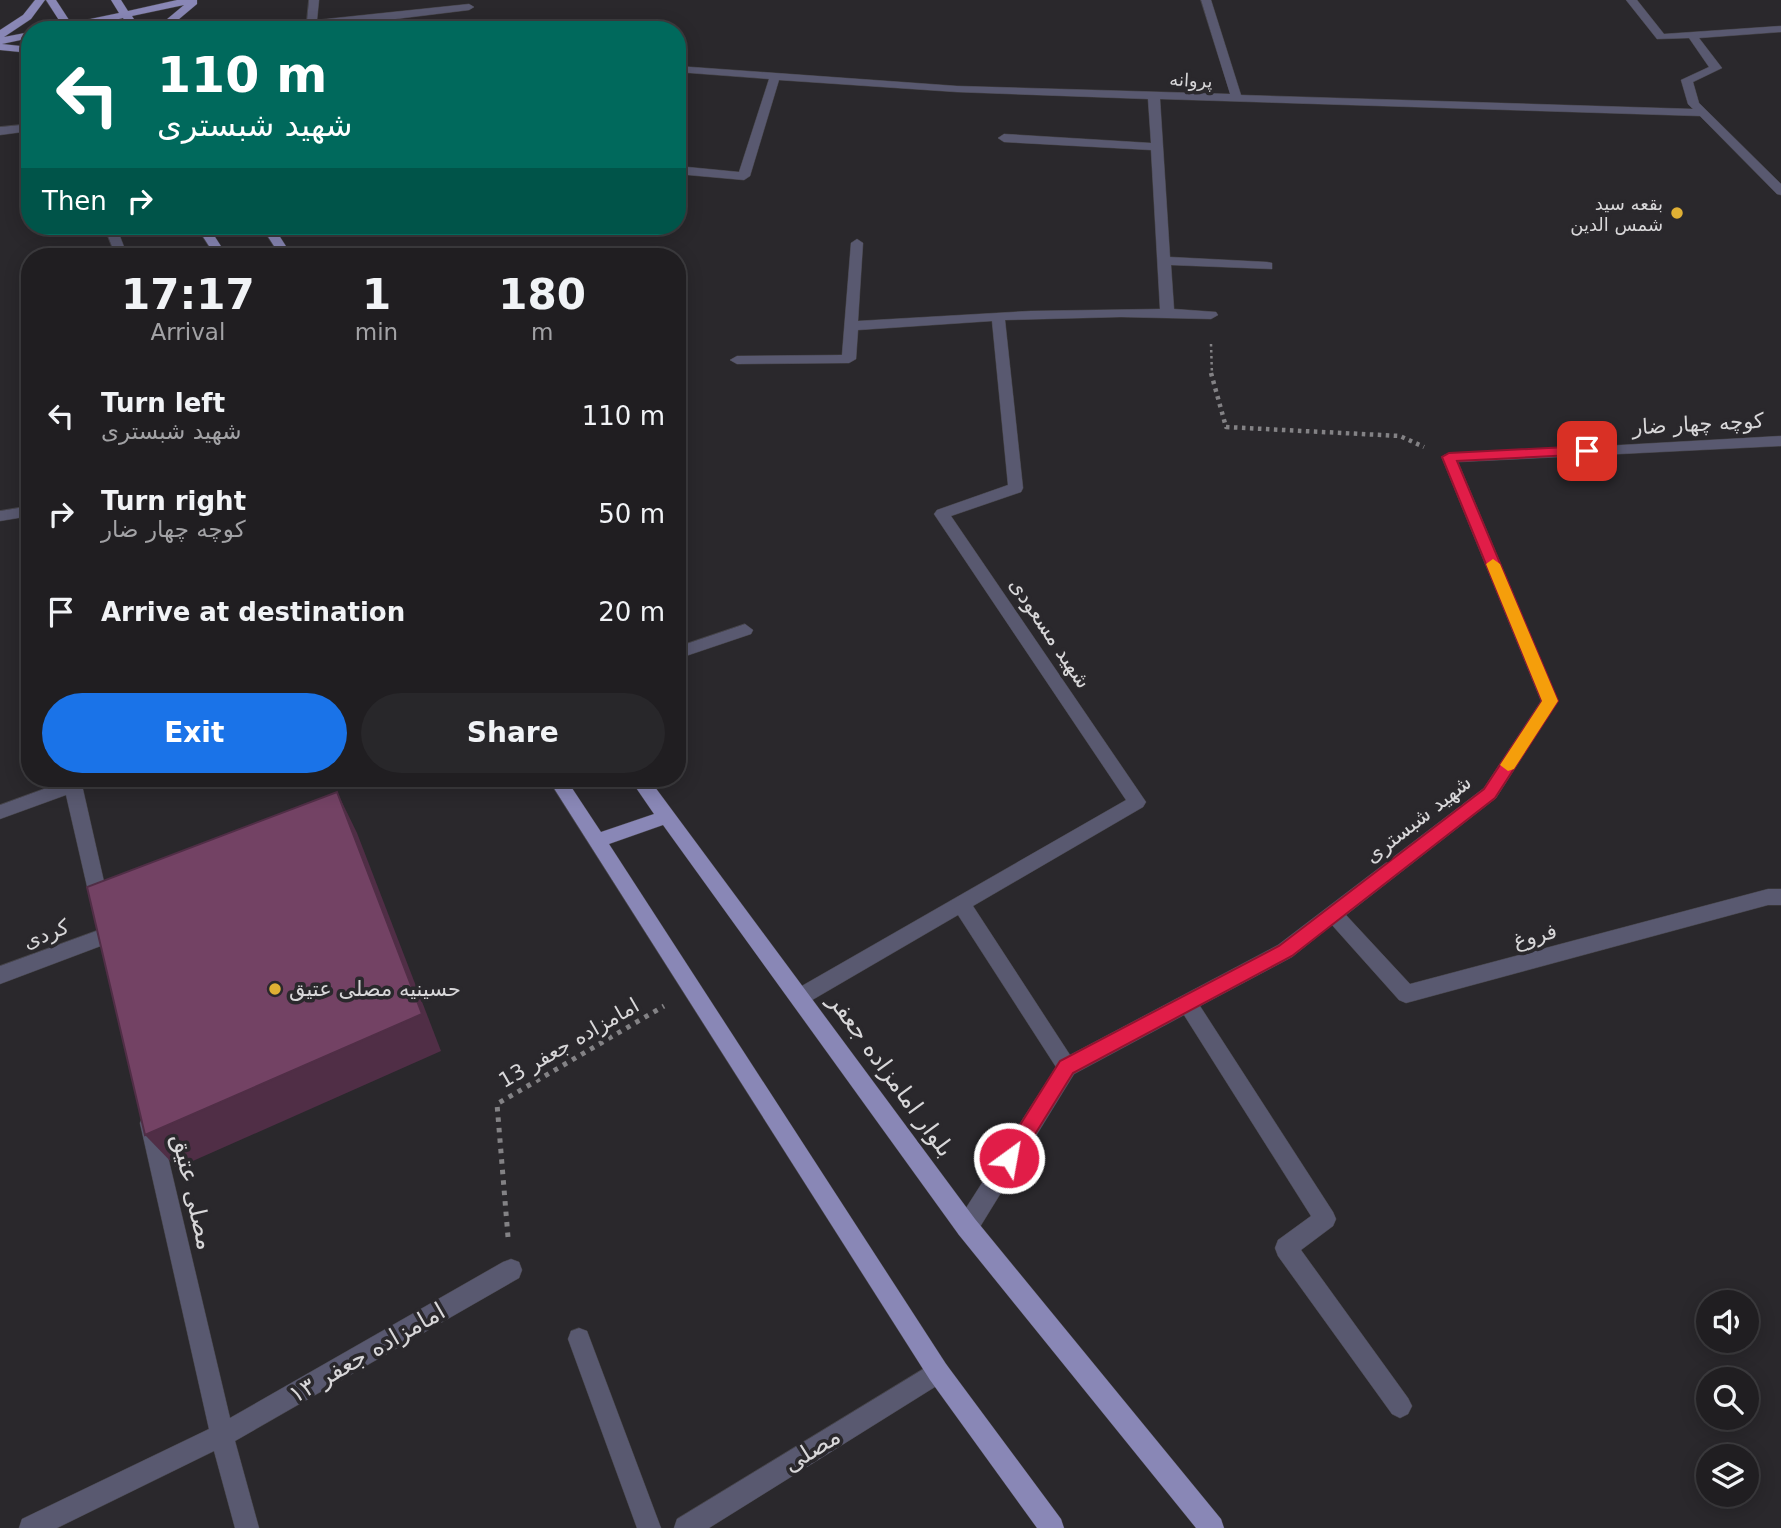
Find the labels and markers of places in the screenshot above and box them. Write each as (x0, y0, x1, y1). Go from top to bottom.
place label: بقعه سید شمس الدین (1570, 193, 1663, 236)
marker: بقعه سید شمس الدین (1669, 205, 1685, 221)
pin (1557, 421, 1617, 481)
place label: حسینیه مصلی عتیق (289, 977, 461, 1001)
marker: حسینیه مصلی عتیق (267, 981, 283, 997)

